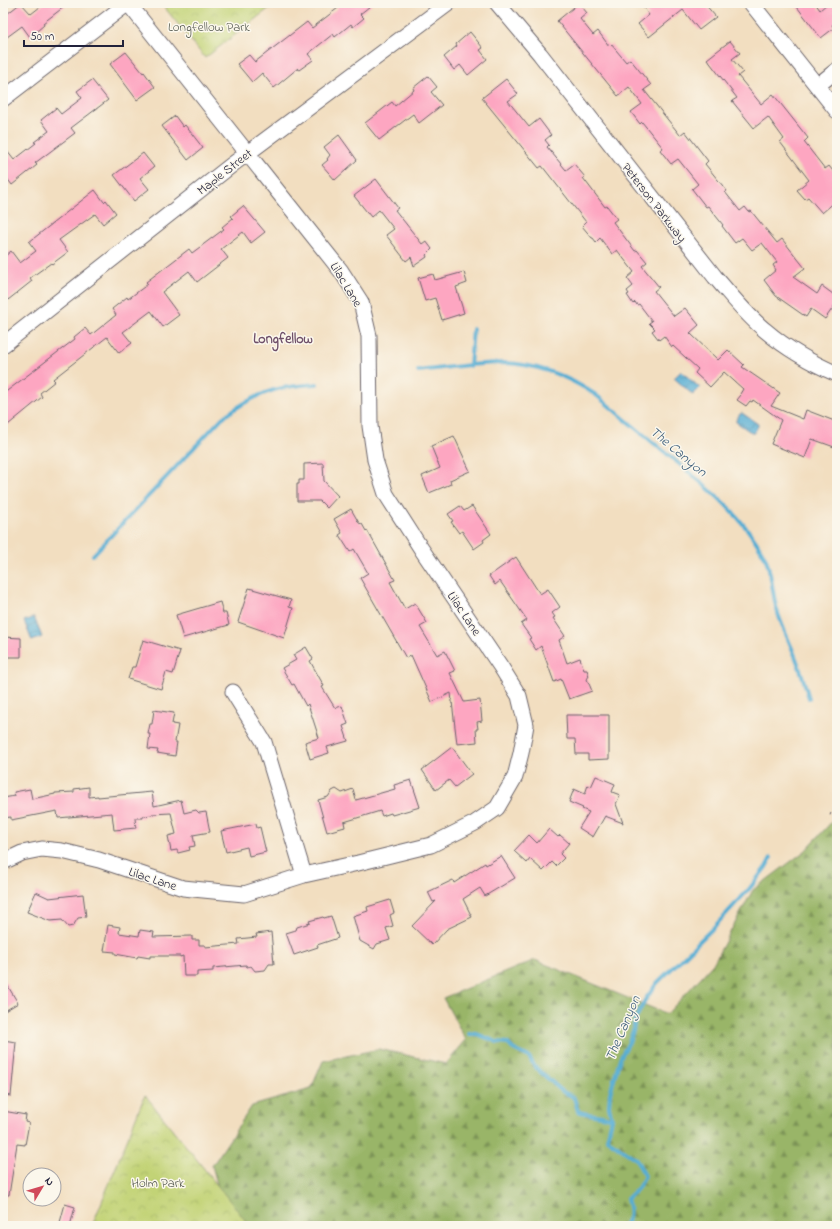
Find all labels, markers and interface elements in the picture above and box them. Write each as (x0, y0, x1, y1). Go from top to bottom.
park label: Longfellow Park (168, 18, 250, 38)
scale bar (24, 22, 123, 48)
text: 50 m (30, 28, 54, 46)
street label: Maple Street (193, 144, 257, 200)
street label: Peterson Parkway (616, 159, 691, 247)
street label: Lilac Lane (325, 259, 367, 311)
district label: Longfellow (253, 329, 313, 352)
water label: The Canyon (645, 422, 712, 483)
street label: Lilac Lane (442, 588, 486, 640)
street label: Lilac Lane (126, 863, 179, 896)
water label: The Canyon (600, 992, 647, 1064)
north arrow (22, 1167, 62, 1207)
text: N (40, 1174, 58, 1189)
park label: Holm Park (132, 1174, 185, 1193)

